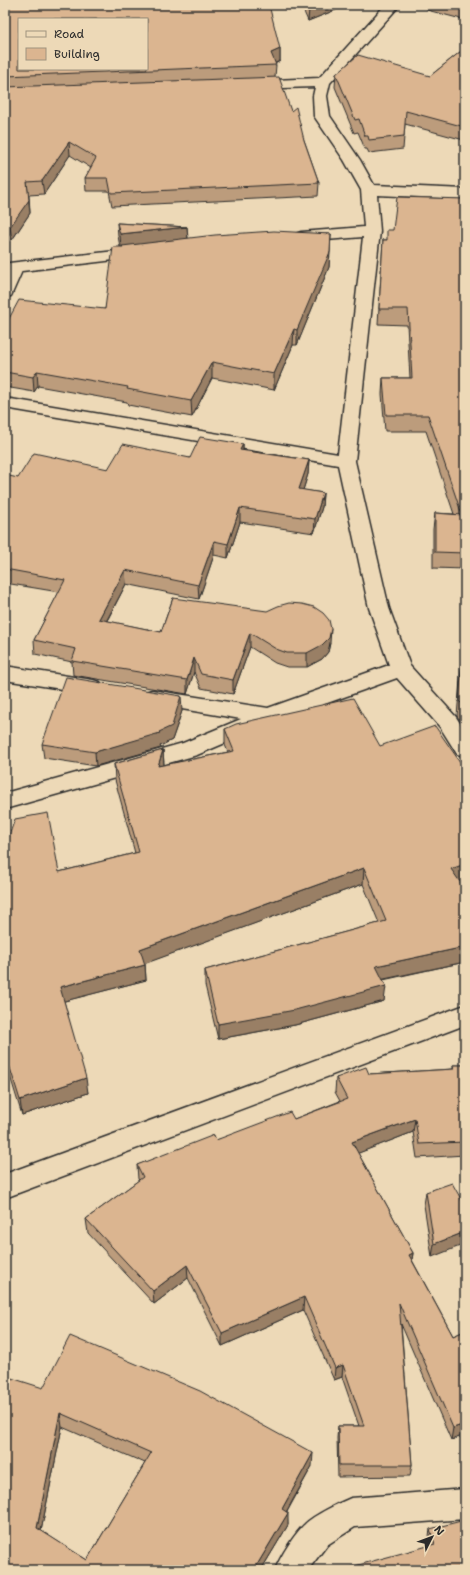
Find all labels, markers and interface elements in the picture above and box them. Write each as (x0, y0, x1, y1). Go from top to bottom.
legend (18, 18, 148, 70)
text: Road (54, 26, 85, 42)
text: Building (54, 46, 100, 62)
north arrow (412, 1517, 452, 1557)
text: N (431, 1522, 448, 1539)

